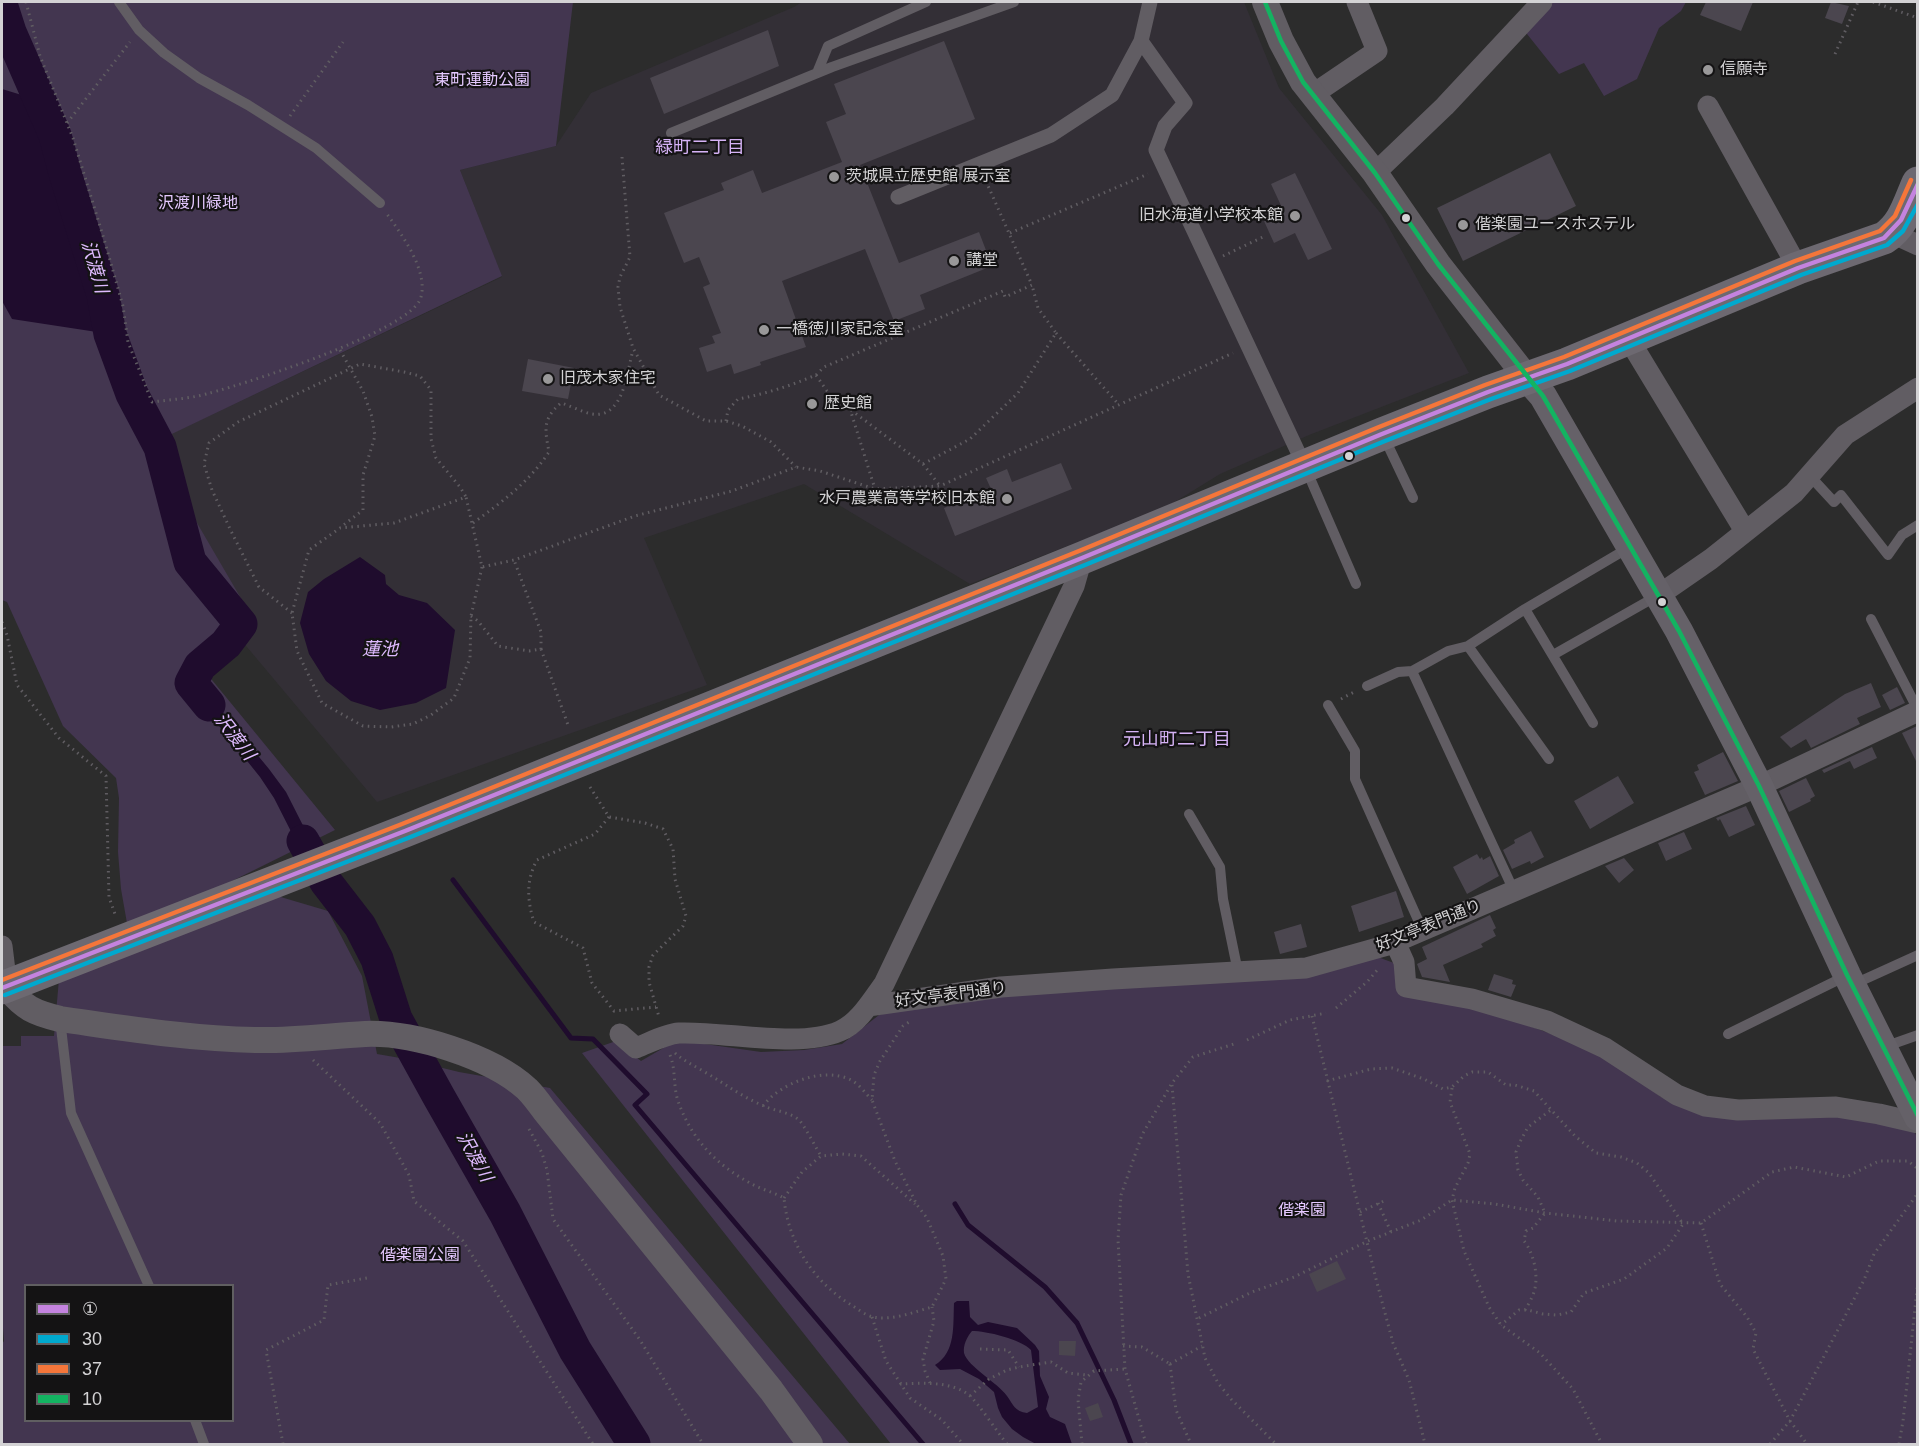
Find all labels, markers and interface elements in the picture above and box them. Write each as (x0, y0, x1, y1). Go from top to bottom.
place label: 信願寺 (1720, 60, 1768, 80)
marker: 信願寺 (1701, 63, 1715, 77)
park label: 東町運動公園 (434, 71, 530, 91)
district label: 緑町二丁目 (655, 137, 745, 159)
place label: 茨城県立歴史館 展示室 (846, 167, 1010, 187)
marker: 茨城県立歴史館 展示室 (827, 170, 841, 184)
park label: 沢渡川緑地 (158, 194, 238, 214)
place label: 旧水海道小学校本館 (1139, 206, 1283, 226)
marker: 旧水海道小学校本館 (1288, 209, 1302, 223)
unlabelled marker (1400, 212, 1412, 224)
place label: 偕楽園ユースホステル (1475, 215, 1635, 235)
marker: 偕楽園ユースホステル (1456, 218, 1470, 232)
water label: 沢渡川 (76, 238, 112, 296)
place label: 講堂 (966, 251, 998, 271)
marker: 講堂 (947, 254, 961, 268)
place label: 一橋徳川家記念室 (776, 320, 904, 340)
marker: 一橋徳川家記念室 (757, 323, 771, 337)
place label: 旧茂木家住宅 (560, 369, 656, 389)
marker: 旧茂木家住宅 (541, 372, 555, 386)
place label: 歴史館 (824, 394, 872, 414)
marker: 歴史館 (805, 397, 819, 411)
unlabelled marker (1343, 450, 1355, 462)
place label: 水戸農業高等学校旧本館 (819, 489, 995, 509)
marker: 水戸農業高等学校旧本館 (1000, 492, 1014, 506)
unlabelled marker (1656, 596, 1668, 608)
water label: 蓮池 (362, 639, 398, 661)
water label: 沢渡川 (209, 709, 259, 765)
district label: 元山町二丁目 (1123, 729, 1231, 751)
street label: 好文亭表門通り (1373, 896, 1485, 956)
street label: 好文亭表門通り (894, 979, 1008, 1011)
water label: 沢渡川 (451, 1128, 497, 1186)
park label: 偕楽園 (1278, 1201, 1326, 1221)
park label: 偕楽園公園 (380, 1246, 460, 1266)
legend (24, 1284, 234, 1422)
text: ① (82, 1299, 98, 1319)
text: 30 (82, 1329, 102, 1349)
text: 37 (82, 1359, 102, 1379)
text: 10 (82, 1389, 102, 1409)

